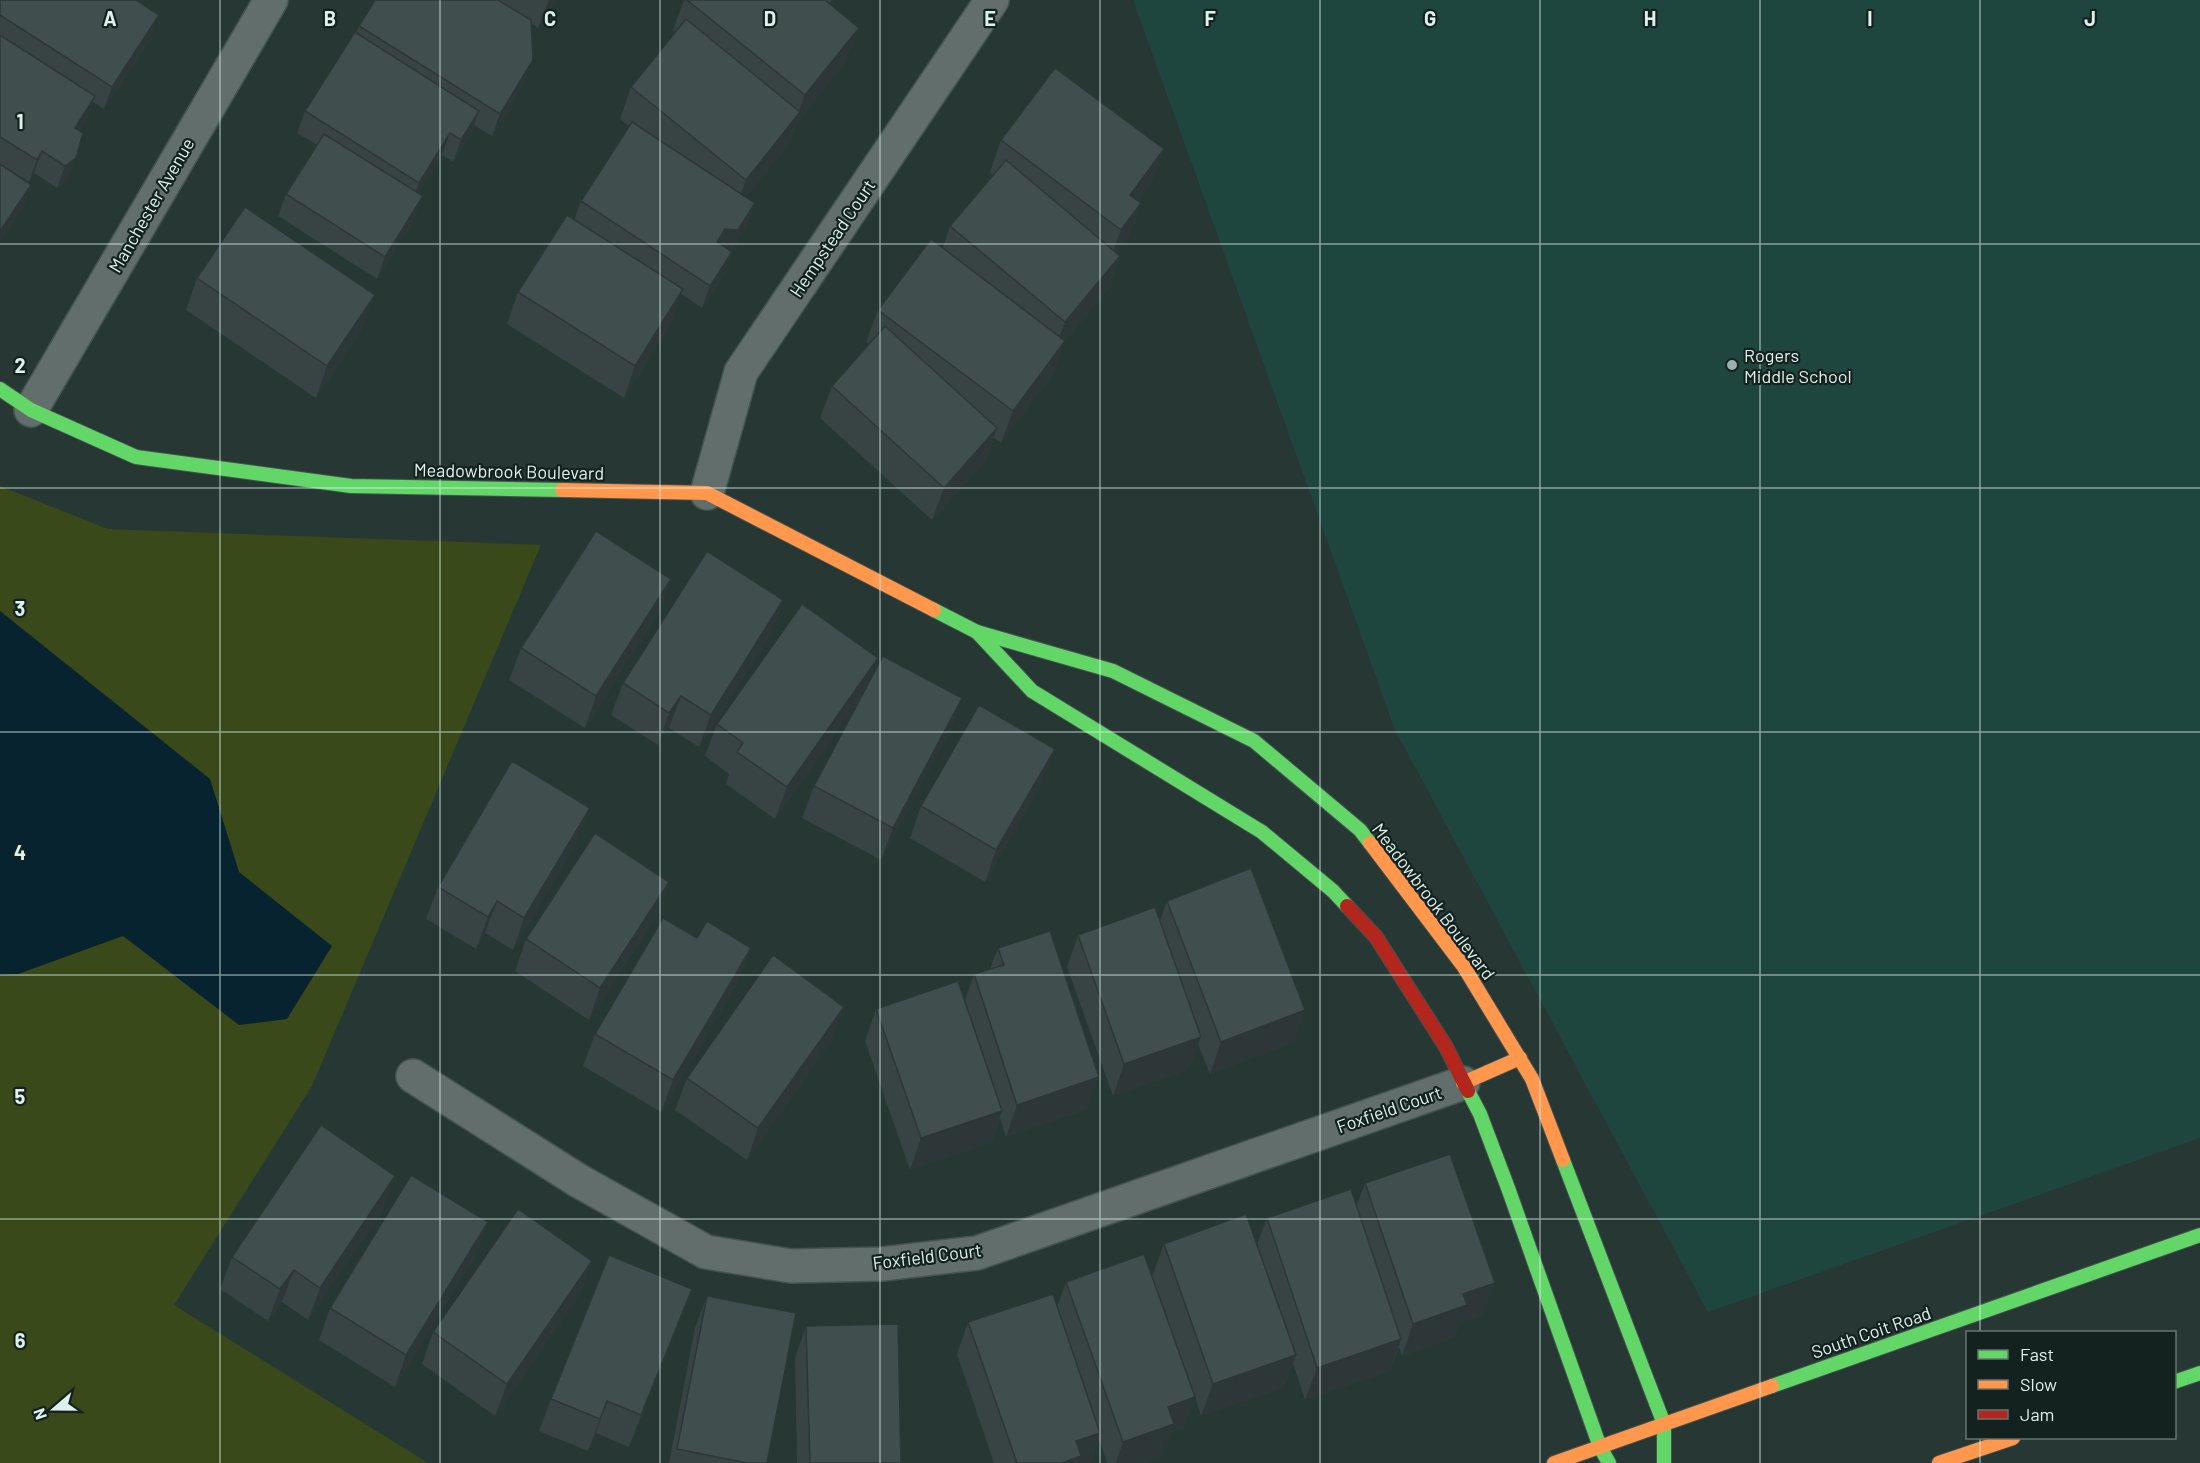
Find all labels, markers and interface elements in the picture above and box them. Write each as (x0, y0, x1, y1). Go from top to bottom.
text: A (103, 6, 117, 30)
text: B (324, 6, 336, 30)
text: C (544, 6, 556, 30)
text: D (764, 6, 776, 30)
text: E (984, 6, 996, 30)
text: F (1204, 6, 1216, 30)
text: G (1424, 6, 1436, 30)
text: H (1644, 6, 1656, 30)
text: I (1867, 6, 1873, 30)
text: J (2084, 6, 2096, 30)
text: 1 (16, 109, 24, 133)
street label: Manchester Avenue (104, 134, 198, 276)
street label: Hempstead Court (785, 175, 879, 301)
place label: Rogers Middle School (1744, 344, 1852, 387)
text: 2 (14, 353, 26, 377)
marker: Rogers Middle School (1725, 358, 1739, 372)
street label: Meadowbrook Boulevard (414, 458, 604, 484)
text: 3 (15, 596, 25, 620)
street label: Meadowbrook Boulevard (1368, 818, 1500, 984)
text: 4 (14, 840, 26, 864)
street label: Foxfield Court (1334, 1081, 1444, 1137)
text: 5 (15, 1084, 26, 1108)
street label: Foxfield Court (871, 1238, 983, 1274)
street label: South Coit Road (1808, 1301, 1934, 1363)
text: 6 (15, 1328, 26, 1352)
legend (1966, 1331, 2176, 1439)
text: Fast (2020, 1343, 2054, 1365)
text: Slow (2020, 1373, 2057, 1395)
north arrow (24, 1379, 84, 1439)
text: Jam (2020, 1403, 2054, 1425)
text: N (29, 1406, 50, 1423)

